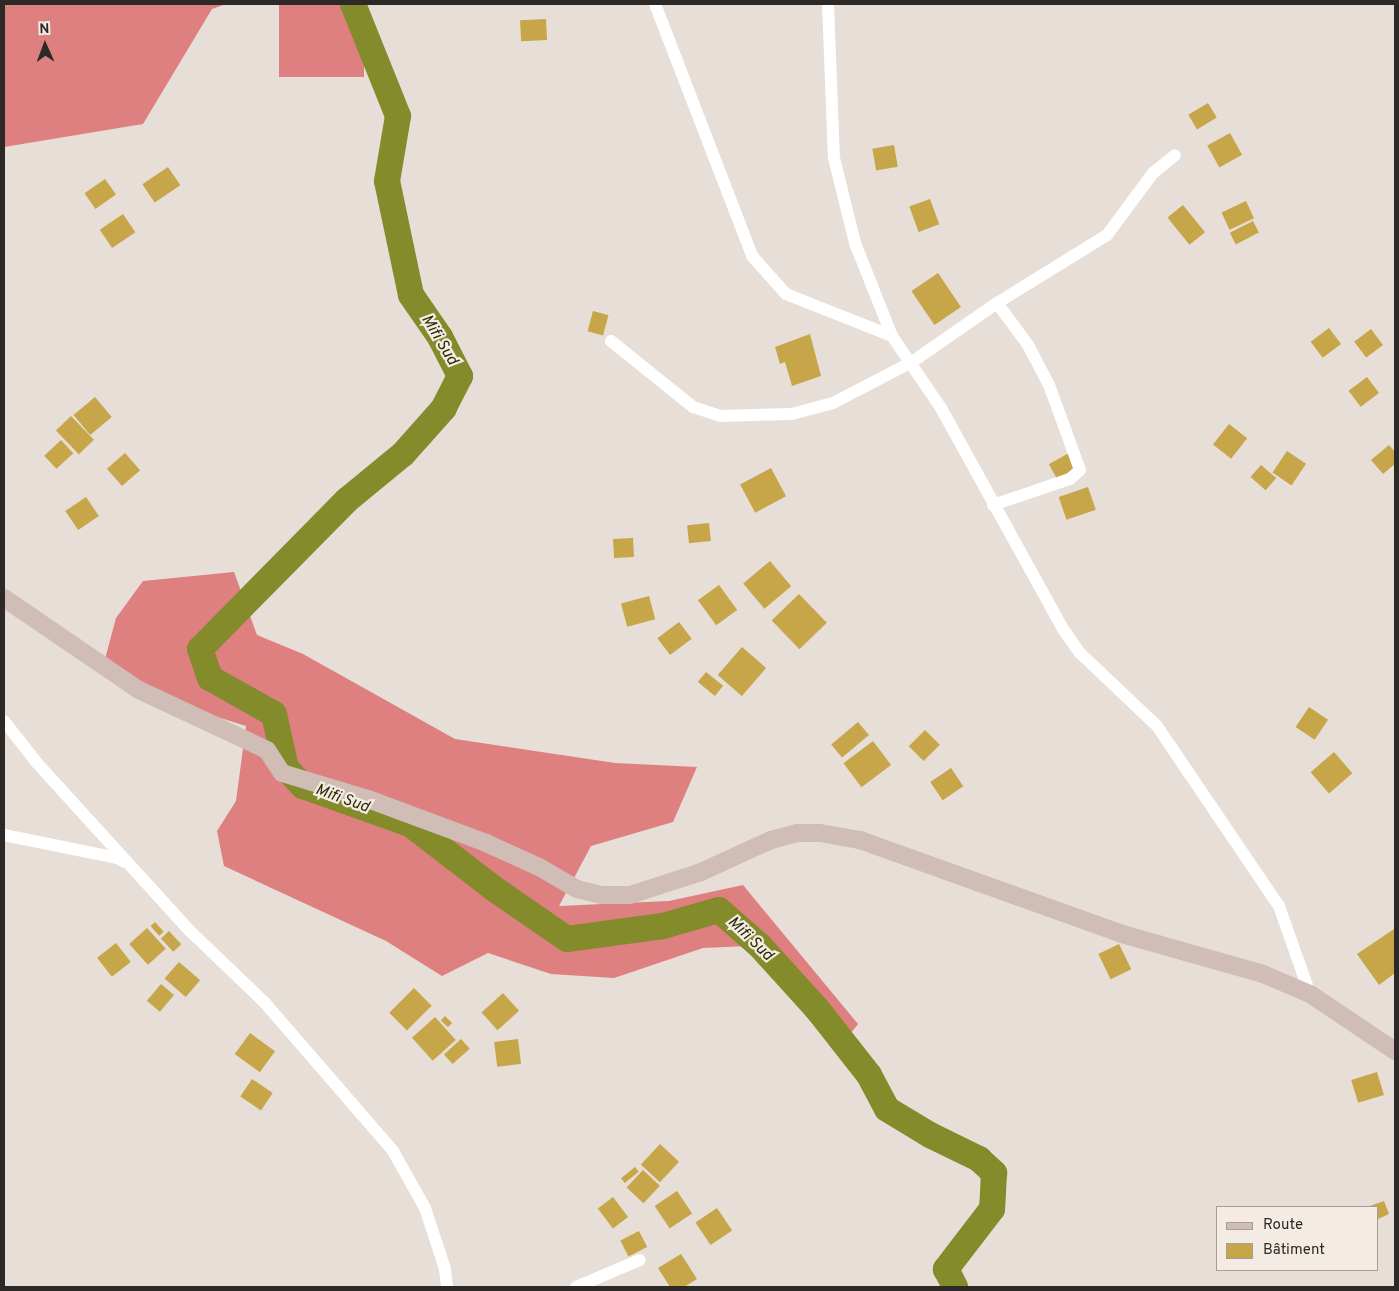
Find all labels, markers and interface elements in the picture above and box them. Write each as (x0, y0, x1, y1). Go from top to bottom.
north arrow (20, 20, 70, 70)
text: N (39, 21, 50, 38)
water label: Mifi Sud (416, 311, 462, 369)
water label: Mifi Sud (313, 780, 371, 818)
water label: Mifi Sud (723, 913, 777, 965)
legend (1216, 1206, 1379, 1271)
text: Route (1263, 1216, 1303, 1235)
text: Bâtiment (1263, 1241, 1325, 1260)

